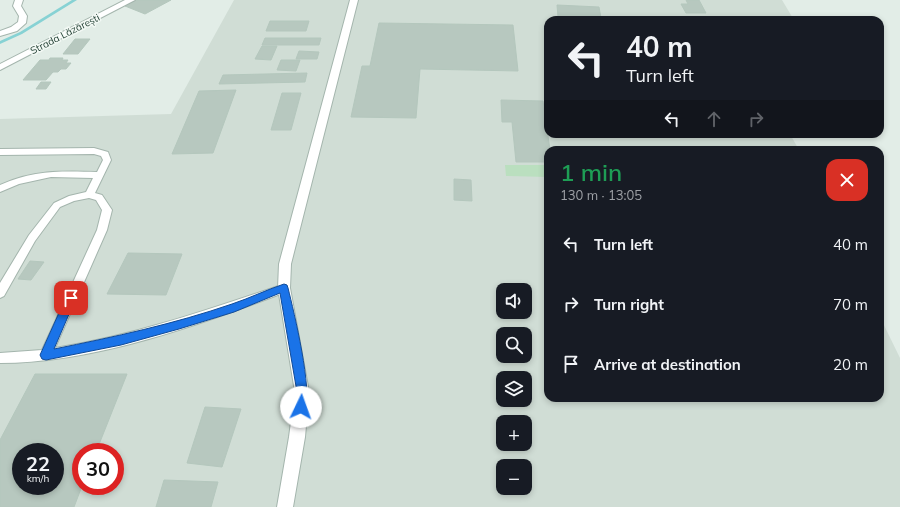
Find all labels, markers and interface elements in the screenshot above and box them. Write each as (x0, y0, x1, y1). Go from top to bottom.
street label: Strada Lăzărești (28, 11, 102, 57)
text: 40 m (626, 29, 692, 64)
icon: left (560, 32, 612, 84)
text: Turn left (626, 64, 694, 87)
icon: left (661, 108, 683, 130)
icon: ahead (703, 108, 725, 130)
icon: right (745, 108, 767, 130)
text: 1 min (560, 157, 622, 187)
button: close (826, 159, 868, 201)
text: 130 m · 13:05 (560, 187, 642, 203)
icon: left (560, 233, 582, 255)
text: Turn left (594, 235, 653, 254)
text: 40 m (833, 235, 868, 254)
pin (54, 281, 88, 315)
map controls (496, 283, 532, 495)
button: sound (496, 283, 532, 319)
icon: arrive (60, 287, 82, 309)
icon: right (560, 293, 582, 315)
text: Turn right (594, 295, 664, 314)
text: 70 m (833, 295, 868, 314)
button: search (496, 327, 532, 363)
icon: arrive (560, 353, 582, 375)
text: Arrive at destination (594, 355, 741, 374)
text: 20 m (833, 355, 868, 374)
button: layers (496, 371, 532, 407)
position arrow (280, 386, 322, 428)
button: + (496, 415, 532, 451)
speed limit sign: 30 (72, 443, 124, 495)
text: 22 (26, 451, 50, 476)
button: − (496, 459, 532, 495)
text: km/h (27, 472, 49, 485)

